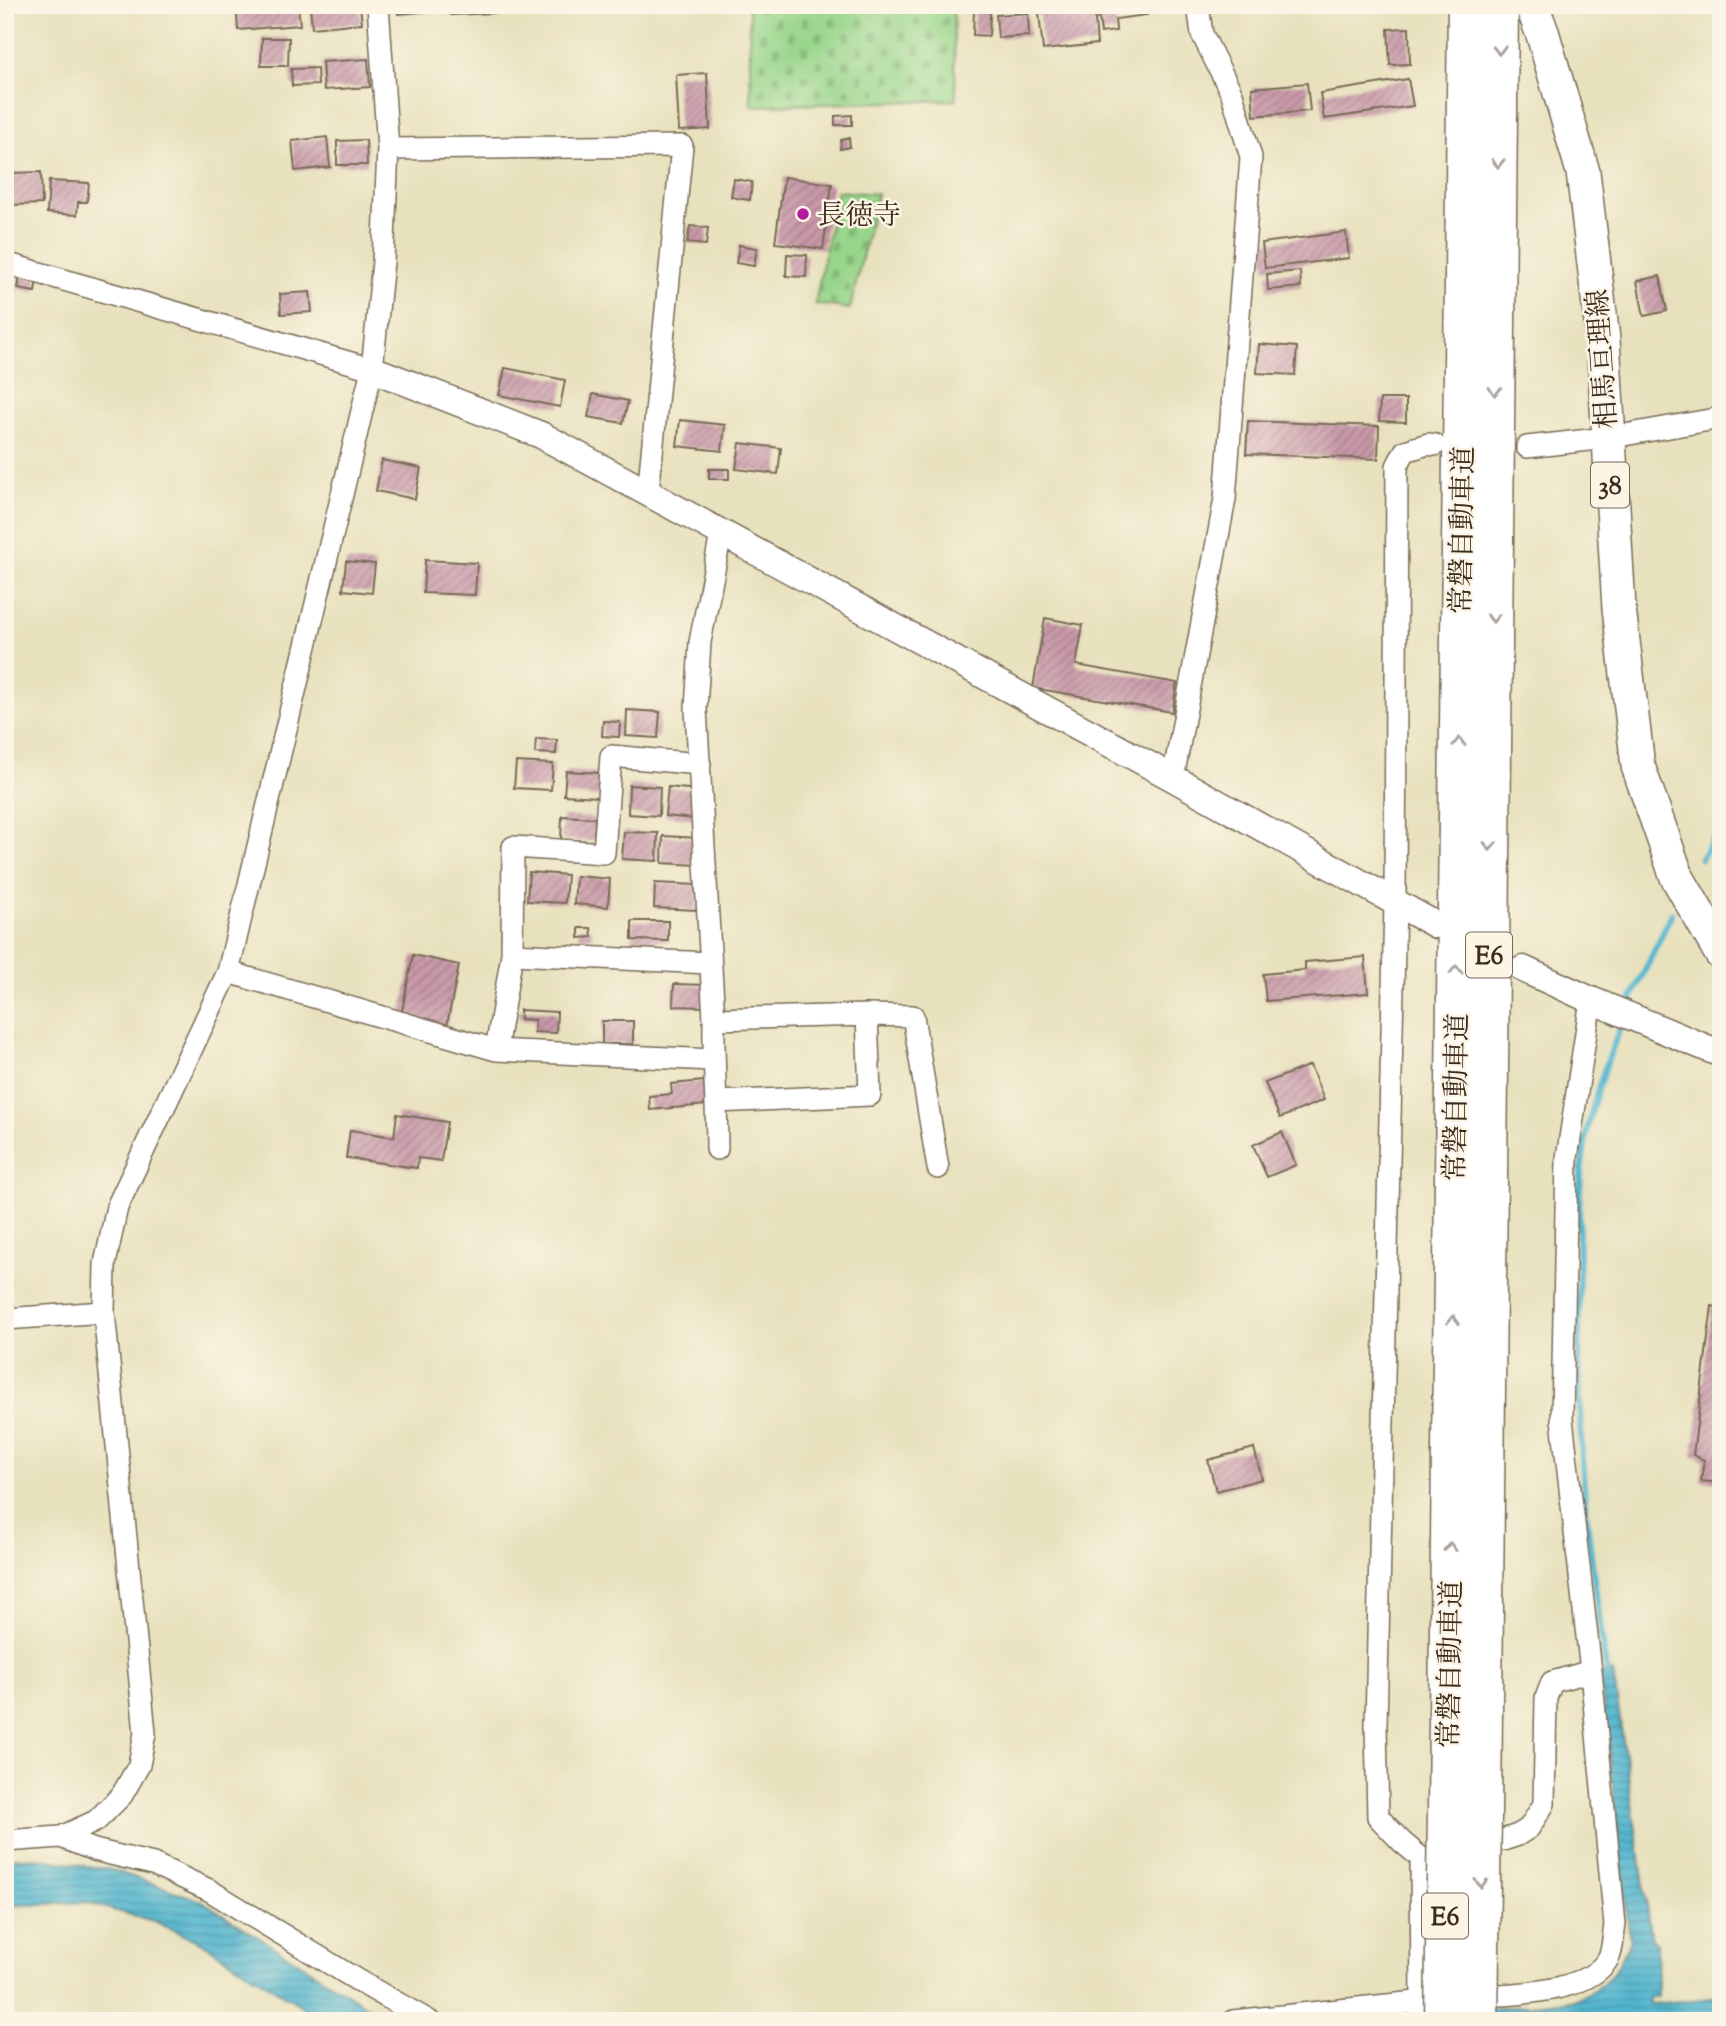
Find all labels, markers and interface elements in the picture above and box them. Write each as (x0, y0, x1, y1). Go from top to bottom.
one-way arrow (1491, 45, 1507, 56)
one-way arrow (1490, 158, 1506, 169)
place label: 長徳寺 (817, 197, 901, 237)
marker: 長徳寺 (795, 206, 811, 222)
street label: 相馬亘理線 (1579, 288, 1629, 430)
one-way arrow (1488, 385, 1503, 396)
street label: 常磐自動車道 (1443, 446, 1485, 614)
road number: 38 (1591, 463, 1629, 508)
one-way arrow (1485, 613, 1501, 624)
one-way arrow (1451, 736, 1466, 747)
one-way arrow (1482, 841, 1498, 851)
road number: E6 (1466, 932, 1512, 978)
one-way arrow (1448, 964, 1464, 974)
street label: 常磐自動車道 (1437, 1013, 1479, 1181)
one-way arrow (1445, 1314, 1460, 1325)
one-way arrow (1442, 1541, 1458, 1552)
street label: 常磐自動車道 (1431, 1580, 1473, 1748)
one-way arrow (1473, 1878, 1489, 1889)
road number: E6 (1422, 1894, 1468, 1938)

